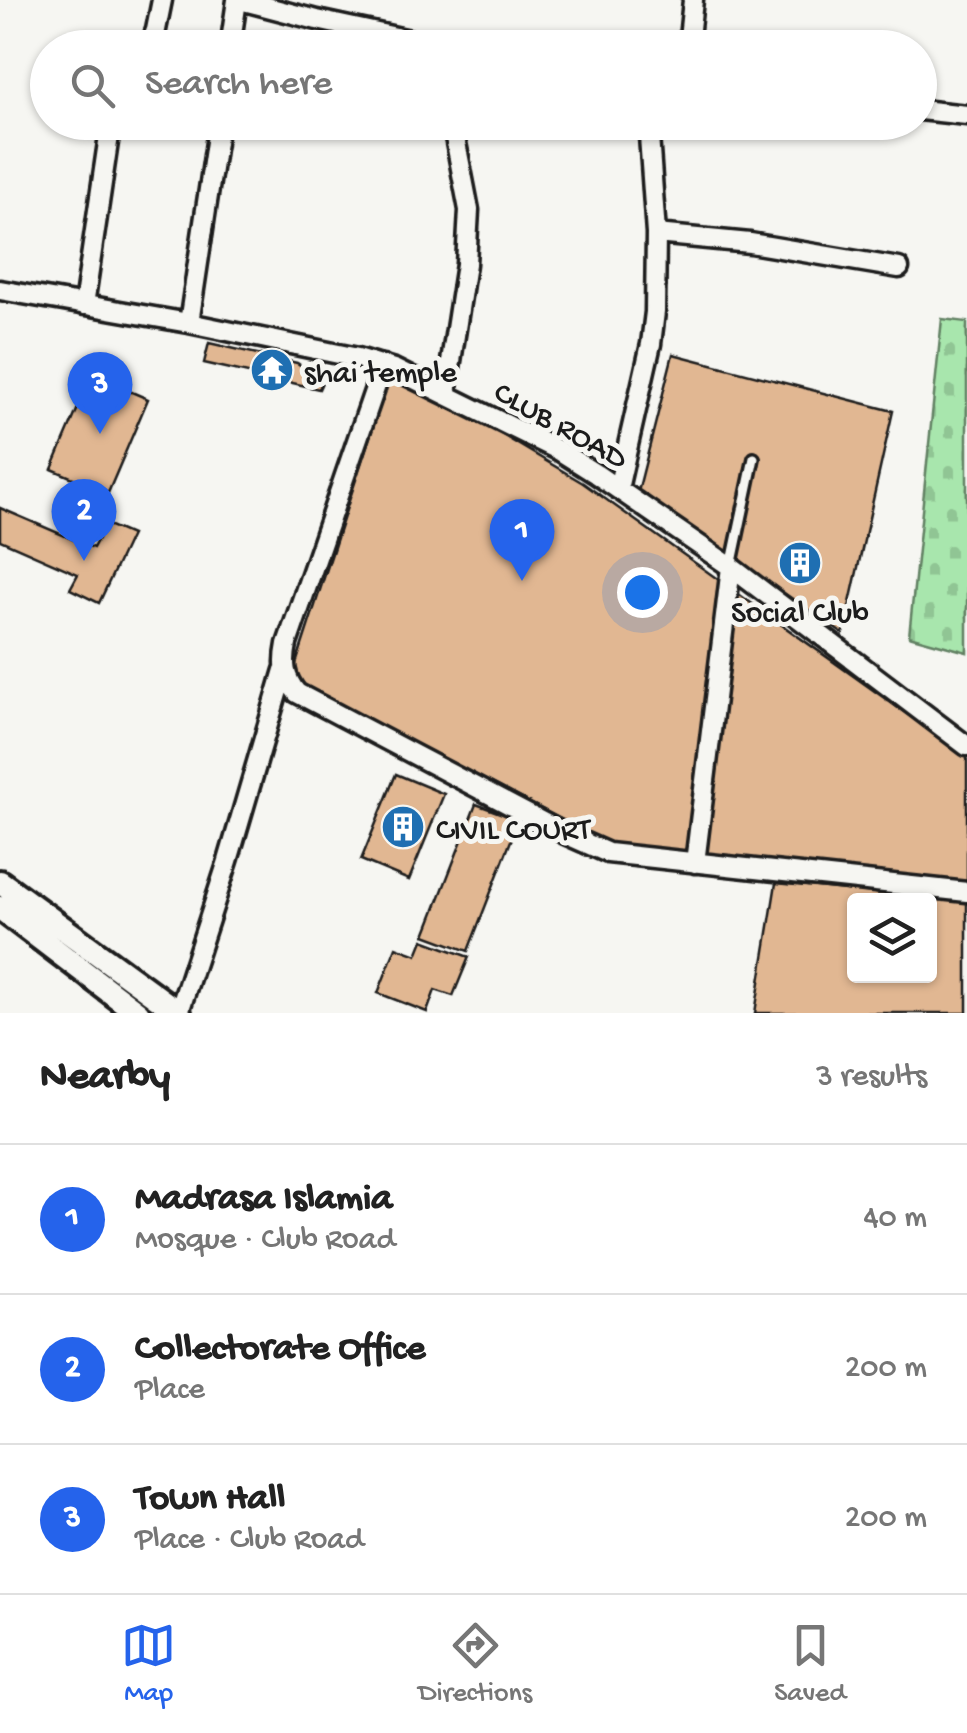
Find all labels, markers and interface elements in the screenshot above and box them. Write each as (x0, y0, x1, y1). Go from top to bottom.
search box (30, 30, 937, 140)
icon: search (65, 58, 120, 113)
text: Search here (145, 63, 332, 107)
temple icon: shai temple (249, 347, 295, 393)
pin: 3 (68, 352, 132, 434)
place label: shai temple (304, 356, 457, 394)
street label: CLUB ROAD (486, 375, 633, 480)
pin: 2 (52, 478, 116, 561)
pin: 1 (490, 498, 554, 581)
building icon: Social Club (777, 540, 823, 586)
your location (617, 567, 668, 618)
place label: Social Club (731, 596, 869, 634)
building icon: CIVIL COURT (380, 804, 426, 850)
place label: CIVIL COURT (436, 813, 592, 851)
map controls (847, 893, 937, 983)
button: layers (847, 893, 937, 983)
text: Nearby (40, 1054, 170, 1103)
text: 3 results (816, 1059, 927, 1097)
text: Madrasa Islamia (135, 1178, 392, 1222)
text: 1 (66, 1200, 79, 1238)
text: 40 m (863, 1200, 927, 1238)
text: Mosque · Club Road (135, 1222, 395, 1260)
text: Collectorate Office (135, 1328, 425, 1372)
text: 2 (65, 1350, 80, 1388)
text: 200 m (845, 1350, 927, 1388)
text: Place (135, 1372, 205, 1410)
text: Town Hall (135, 1478, 285, 1522)
text: 3 (64, 1500, 81, 1538)
text: 200 m (845, 1500, 927, 1538)
text: Place · Club Road (135, 1522, 364, 1560)
tab: Map (121, 1618, 176, 1711)
tab: Directions (418, 1618, 532, 1711)
tab: Saved (774, 1618, 846, 1711)

